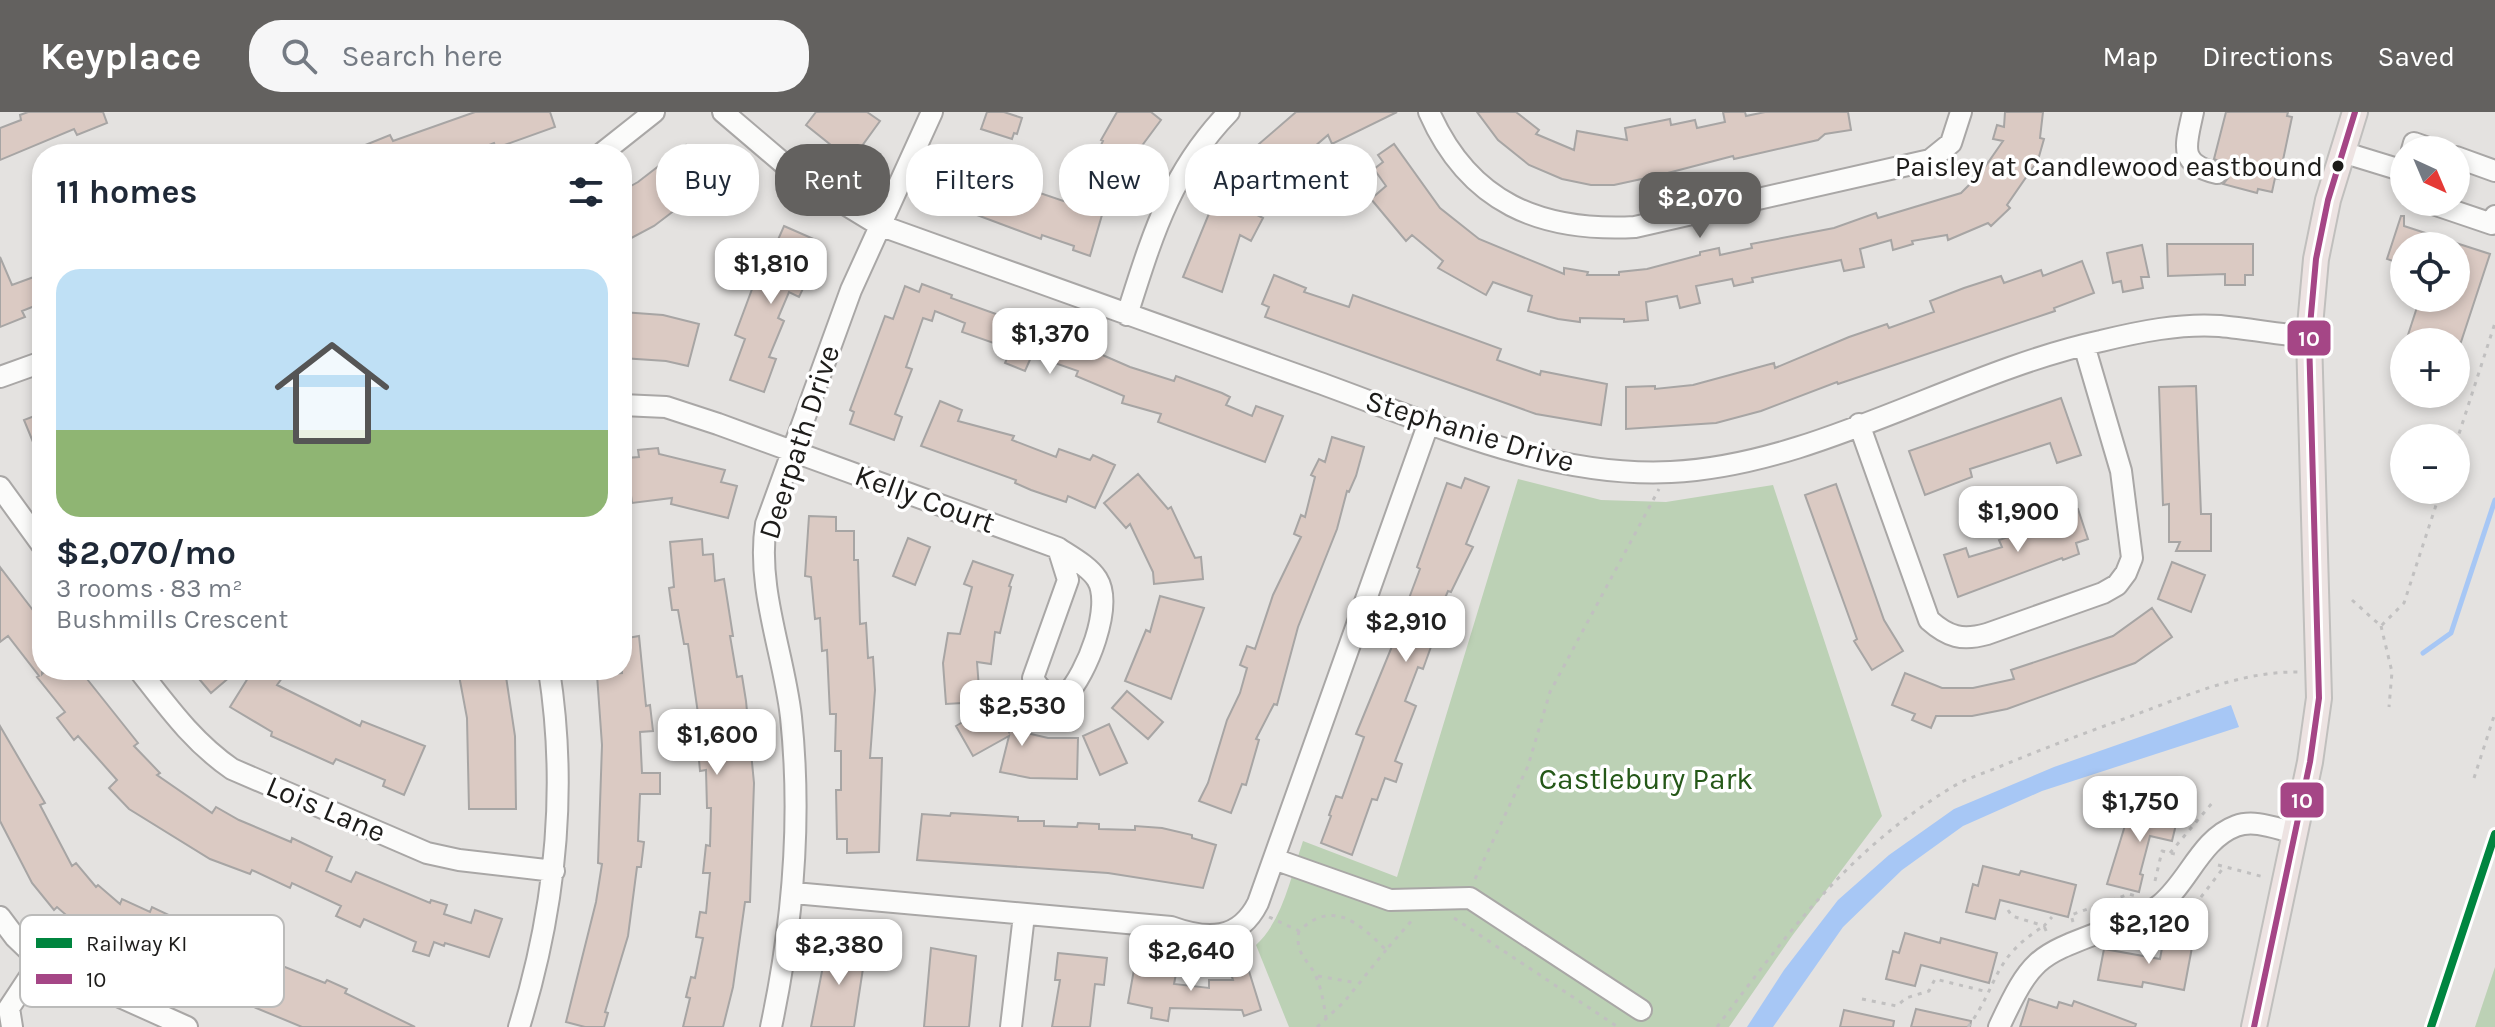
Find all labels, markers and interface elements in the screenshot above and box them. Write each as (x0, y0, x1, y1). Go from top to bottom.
search box (249, 20, 809, 92)
text: Keyplace (40, 34, 201, 79)
icon: search (277, 34, 321, 78)
text: Search here (341, 38, 503, 74)
text: Map (2103, 40, 2158, 73)
text: Directions (2202, 40, 2334, 73)
text: Saved (2378, 40, 2455, 73)
north arrow (2390, 136, 2470, 216)
map controls (2390, 136, 2470, 504)
chip: Buy (656, 144, 759, 216)
chip: Rent (775, 144, 890, 216)
chip: Filters (906, 144, 1043, 216)
chip: New (1059, 144, 1169, 216)
chip: Apartment (1185, 144, 1377, 216)
place label: Paisley at Candlewood eastbound (1895, 150, 2323, 183)
marker: Paisley at Candlewood eastbound (2330, 158, 2346, 174)
icon: filters (564, 170, 608, 214)
text: 11 homes (56, 172, 198, 212)
pin: $2,070 (1635, 172, 1765, 240)
text: $2,070 (1657, 182, 1743, 213)
button: locate (2390, 232, 2470, 312)
pin: $1,810 (706, 238, 836, 306)
text: $1,810 (733, 248, 809, 279)
pin: $1,370 (985, 308, 1115, 376)
text: $1,370 (1010, 318, 1090, 349)
line badge: 10 (2286, 319, 2332, 357)
icon: home (260, 321, 404, 465)
text: 10 (2298, 326, 2320, 352)
button: + (2390, 328, 2470, 408)
street label: Deerpath Drive (751, 340, 847, 544)
street label: Stephanie Drive (1361, 382, 1579, 480)
button: − (2390, 424, 2470, 504)
street label: Kelly Court (850, 457, 1000, 541)
pin: $1,900 (1953, 486, 2083, 554)
text: $1,900 (1977, 496, 2059, 527)
text: $2,070/mo (56, 533, 236, 573)
text: 3 rooms · 83 m² (56, 573, 243, 604)
pin: $2,910 (1341, 596, 1471, 664)
text: Bushmills Crescent (56, 604, 288, 635)
text: $2,910 (1365, 606, 1447, 637)
pin: $2,530 (957, 680, 1087, 748)
text: $2,530 (978, 690, 1066, 721)
pin: $1,600 (652, 709, 782, 777)
text: $1,600 (676, 719, 758, 750)
park label: Castlebury Park (1539, 761, 1753, 797)
street label: Lois Lane (261, 768, 391, 850)
pin: $1,750 (2075, 776, 2205, 844)
line badge: 10 (2279, 781, 2325, 819)
text: $1,750 (2101, 786, 2179, 817)
text: 10 (2291, 788, 2313, 814)
pin: $2,120 (2084, 898, 2214, 966)
text: $2,120 (2108, 908, 2190, 939)
legend (20, 915, 284, 1007)
pin: $2,380 (774, 919, 904, 987)
pin: $2,640 (1126, 925, 1256, 993)
text: $2,380 (794, 929, 884, 960)
text: Railway KI (86, 931, 187, 957)
text: $2,640 (1147, 935, 1235, 966)
text: 10 (86, 967, 106, 993)

